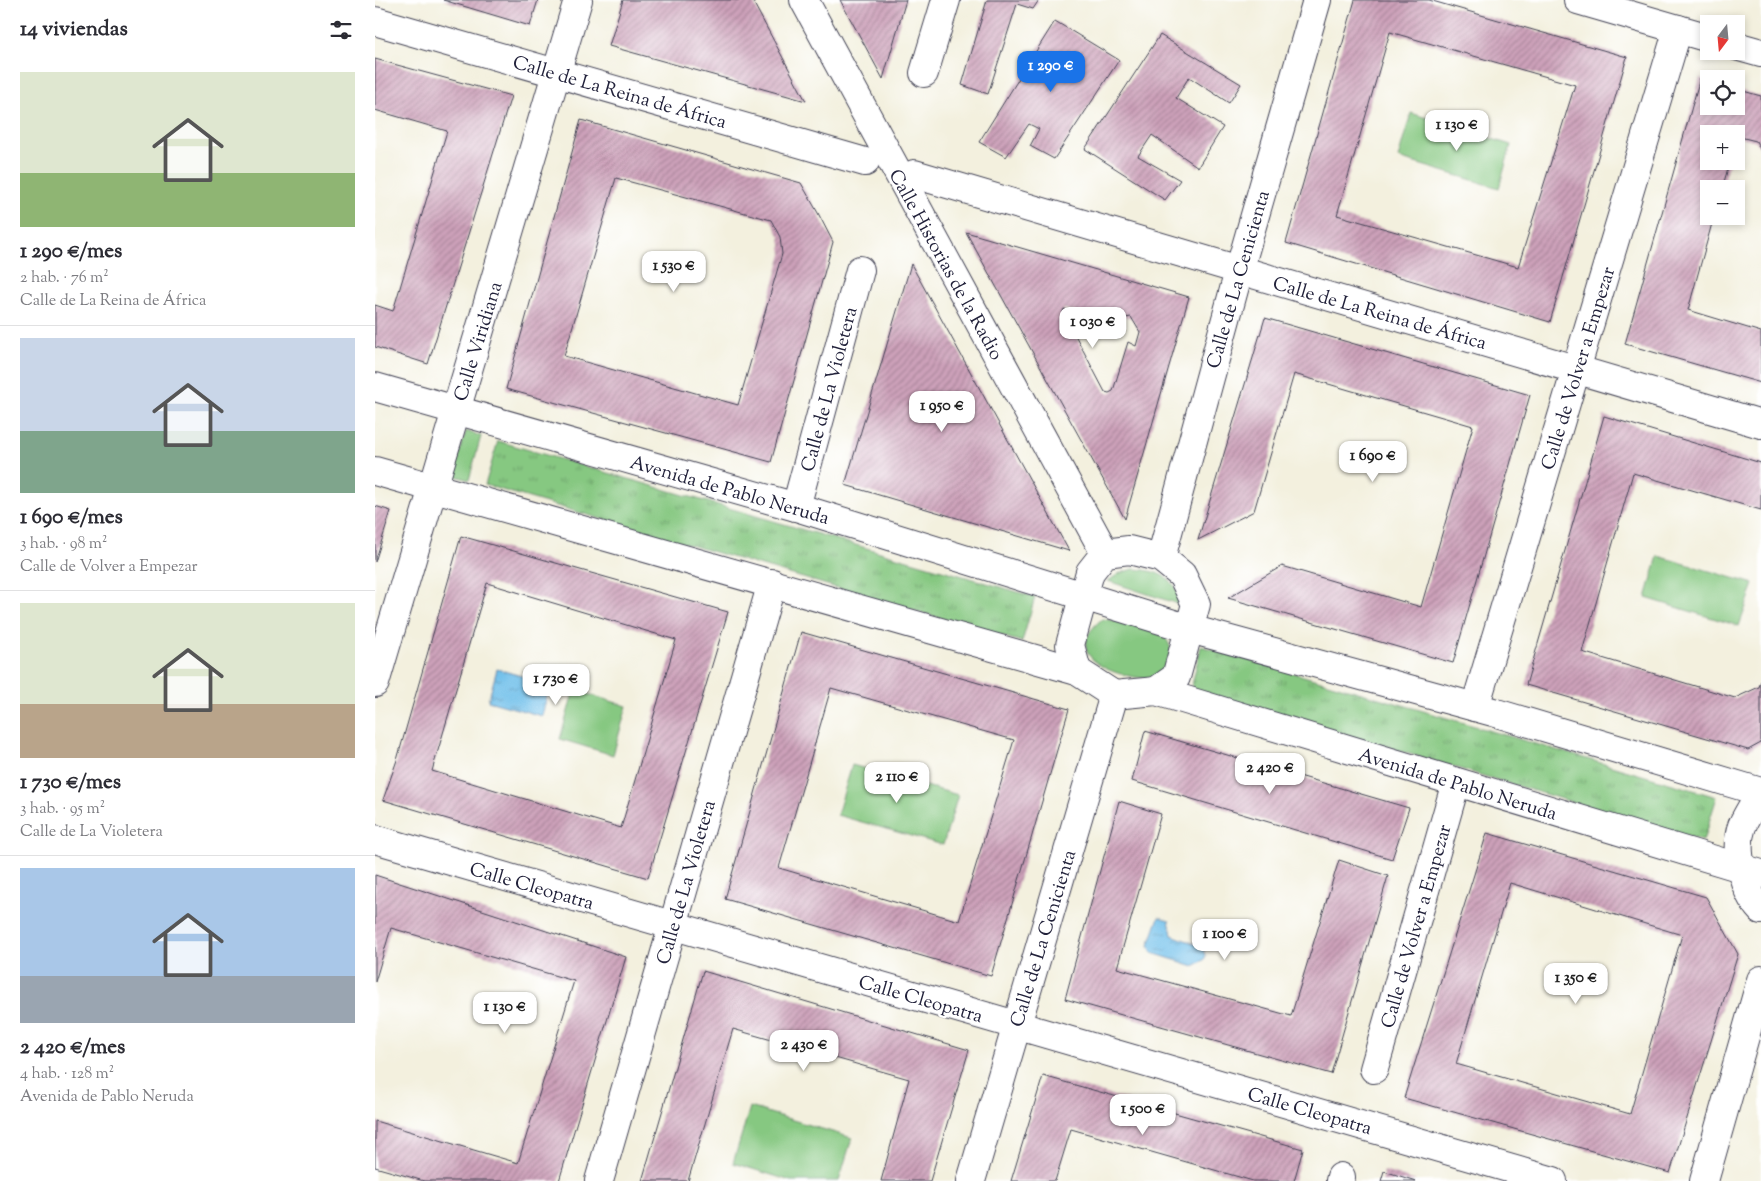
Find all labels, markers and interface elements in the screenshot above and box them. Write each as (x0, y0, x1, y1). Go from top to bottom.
text: 14 viviendas (20, 15, 128, 45)
north arrow (1700, 15, 1745, 60)
map controls (1700, 15, 1745, 225)
icon: filters (327, 16, 355, 44)
street label: Calle de La Reina de África (509, 50, 730, 137)
pin: 1 290 € (1005, 51, 1097, 93)
text: 1 290 € (1028, 55, 1074, 78)
button: locate (1700, 70, 1745, 115)
icon: home (143, 105, 233, 195)
pin: 1 130 € (1411, 110, 1503, 152)
text: 1 130 € (1436, 114, 1478, 137)
button: + (1700, 125, 1745, 170)
street label: Calle Historias de la Radio (881, 165, 1009, 366)
button: − (1700, 180, 1745, 225)
street label: Calle de La Cenicienta (1201, 187, 1278, 372)
text: 1 290 €/mes (20, 237, 122, 267)
pin: 1 530 € (628, 250, 720, 293)
text: 1 530 € (653, 255, 695, 278)
street label: Calle de Volver a Empezar (1536, 264, 1623, 474)
text: 2 hab. · 76 m² (20, 267, 109, 290)
street label: Calle de La Reina de África (1269, 271, 1490, 358)
street label: Calle Viridiana (448, 278, 510, 405)
text: Calle de La Reina de África (20, 290, 206, 313)
street label: Calle de La Violetera (795, 304, 865, 475)
pin: 1 030 € (1047, 306, 1139, 349)
text: 1 030 € (1070, 311, 1116, 334)
icon: home (143, 370, 233, 460)
pin: 1 950 € (896, 390, 988, 433)
text: 1 950 € (920, 395, 964, 418)
pin: 1 690 € (1327, 440, 1419, 483)
text: 1 690 € (1350, 445, 1396, 468)
street label: Avenida de Pablo Neruda (626, 450, 832, 533)
text: 1 690 €/mes (20, 503, 123, 533)
text: 3 hab. · 98 m² (20, 533, 108, 556)
text: Calle de Volver a Empezar (20, 556, 198, 579)
icon: home (143, 635, 233, 725)
pin: 1 730 € (510, 664, 602, 706)
text: 1 730 € (534, 668, 578, 691)
street label: Avenida de Pablo Neruda (1355, 742, 1560, 829)
pin: 2 420 € (1224, 752, 1316, 795)
text: 2 420 € (1246, 757, 1294, 780)
pin: 2 110 € (851, 762, 943, 804)
text: 2 110 € (875, 766, 919, 789)
text: 1 730 €/mes (20, 768, 121, 798)
street label: Calle de La Violetera (651, 797, 724, 968)
text: 3 hab. · 95 m² (20, 798, 105, 821)
text: Calle de La Violetera (20, 821, 163, 844)
street label: Calle de Volver a Empezar (1375, 822, 1459, 1032)
street label: Calle de La Cenicienta (1005, 847, 1084, 1031)
street label: Calle Cleopatra (466, 857, 597, 918)
icon: home (143, 900, 233, 990)
pin: 1 100 € (1179, 918, 1271, 961)
text: 1 100 € (1203, 923, 1247, 946)
pin: 1 350 € (1530, 962, 1622, 1005)
text: 1 350 € (1555, 967, 1597, 990)
street label: Calle Cleopatra (855, 970, 986, 1031)
pin: 1 130 € (459, 992, 551, 1034)
text: 1 130 € (484, 996, 526, 1019)
pin: 2 430 € (758, 1030, 850, 1072)
text: 2 420 €/mes (20, 1033, 125, 1063)
text: 2 430 € (781, 1034, 827, 1057)
text: 4 hab. · 128 m² (20, 1063, 114, 1086)
street label: Calle Cleopatra (1244, 1082, 1375, 1143)
text: Avenida de Pablo Neruda (20, 1086, 194, 1109)
pin: 1 500 € (1097, 1094, 1189, 1136)
text: 1 500 € (1121, 1098, 1165, 1121)

